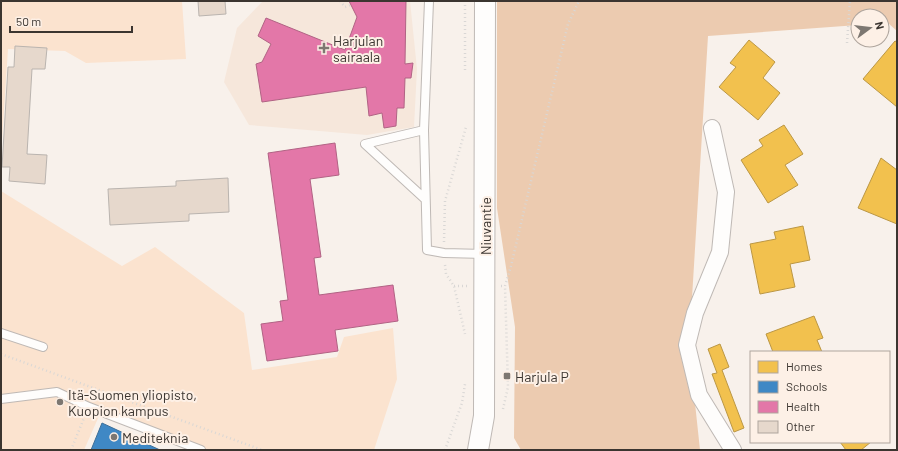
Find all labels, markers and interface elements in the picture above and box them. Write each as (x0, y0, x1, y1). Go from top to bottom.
scale bar (10, 8, 132, 34)
north arrow (850, 8, 890, 48)
text: 50 m (16, 14, 41, 28)
text: N (873, 20, 887, 31)
place label: Harjulan sairaala (333, 32, 383, 65)
marker: Harjulan sairaala (318, 42, 330, 54)
street label: Niuvantie (477, 197, 494, 255)
legend (750, 351, 890, 443)
text: Homes (786, 359, 823, 373)
place label: Harjula P (515, 368, 569, 385)
marker: Harjula P (502, 371, 512, 381)
text: Schools (786, 379, 827, 393)
place label: Itä-Suomen yliopisto, Kuopion kampus (68, 386, 197, 419)
marker: Itä-Suomen yliopisto, Kuopion kampus (55, 397, 65, 407)
text: Health (786, 399, 820, 413)
text: Other (786, 419, 816, 433)
place label: Mediteknia (122, 429, 188, 446)
marker: Mediteknia (109, 432, 119, 442)

